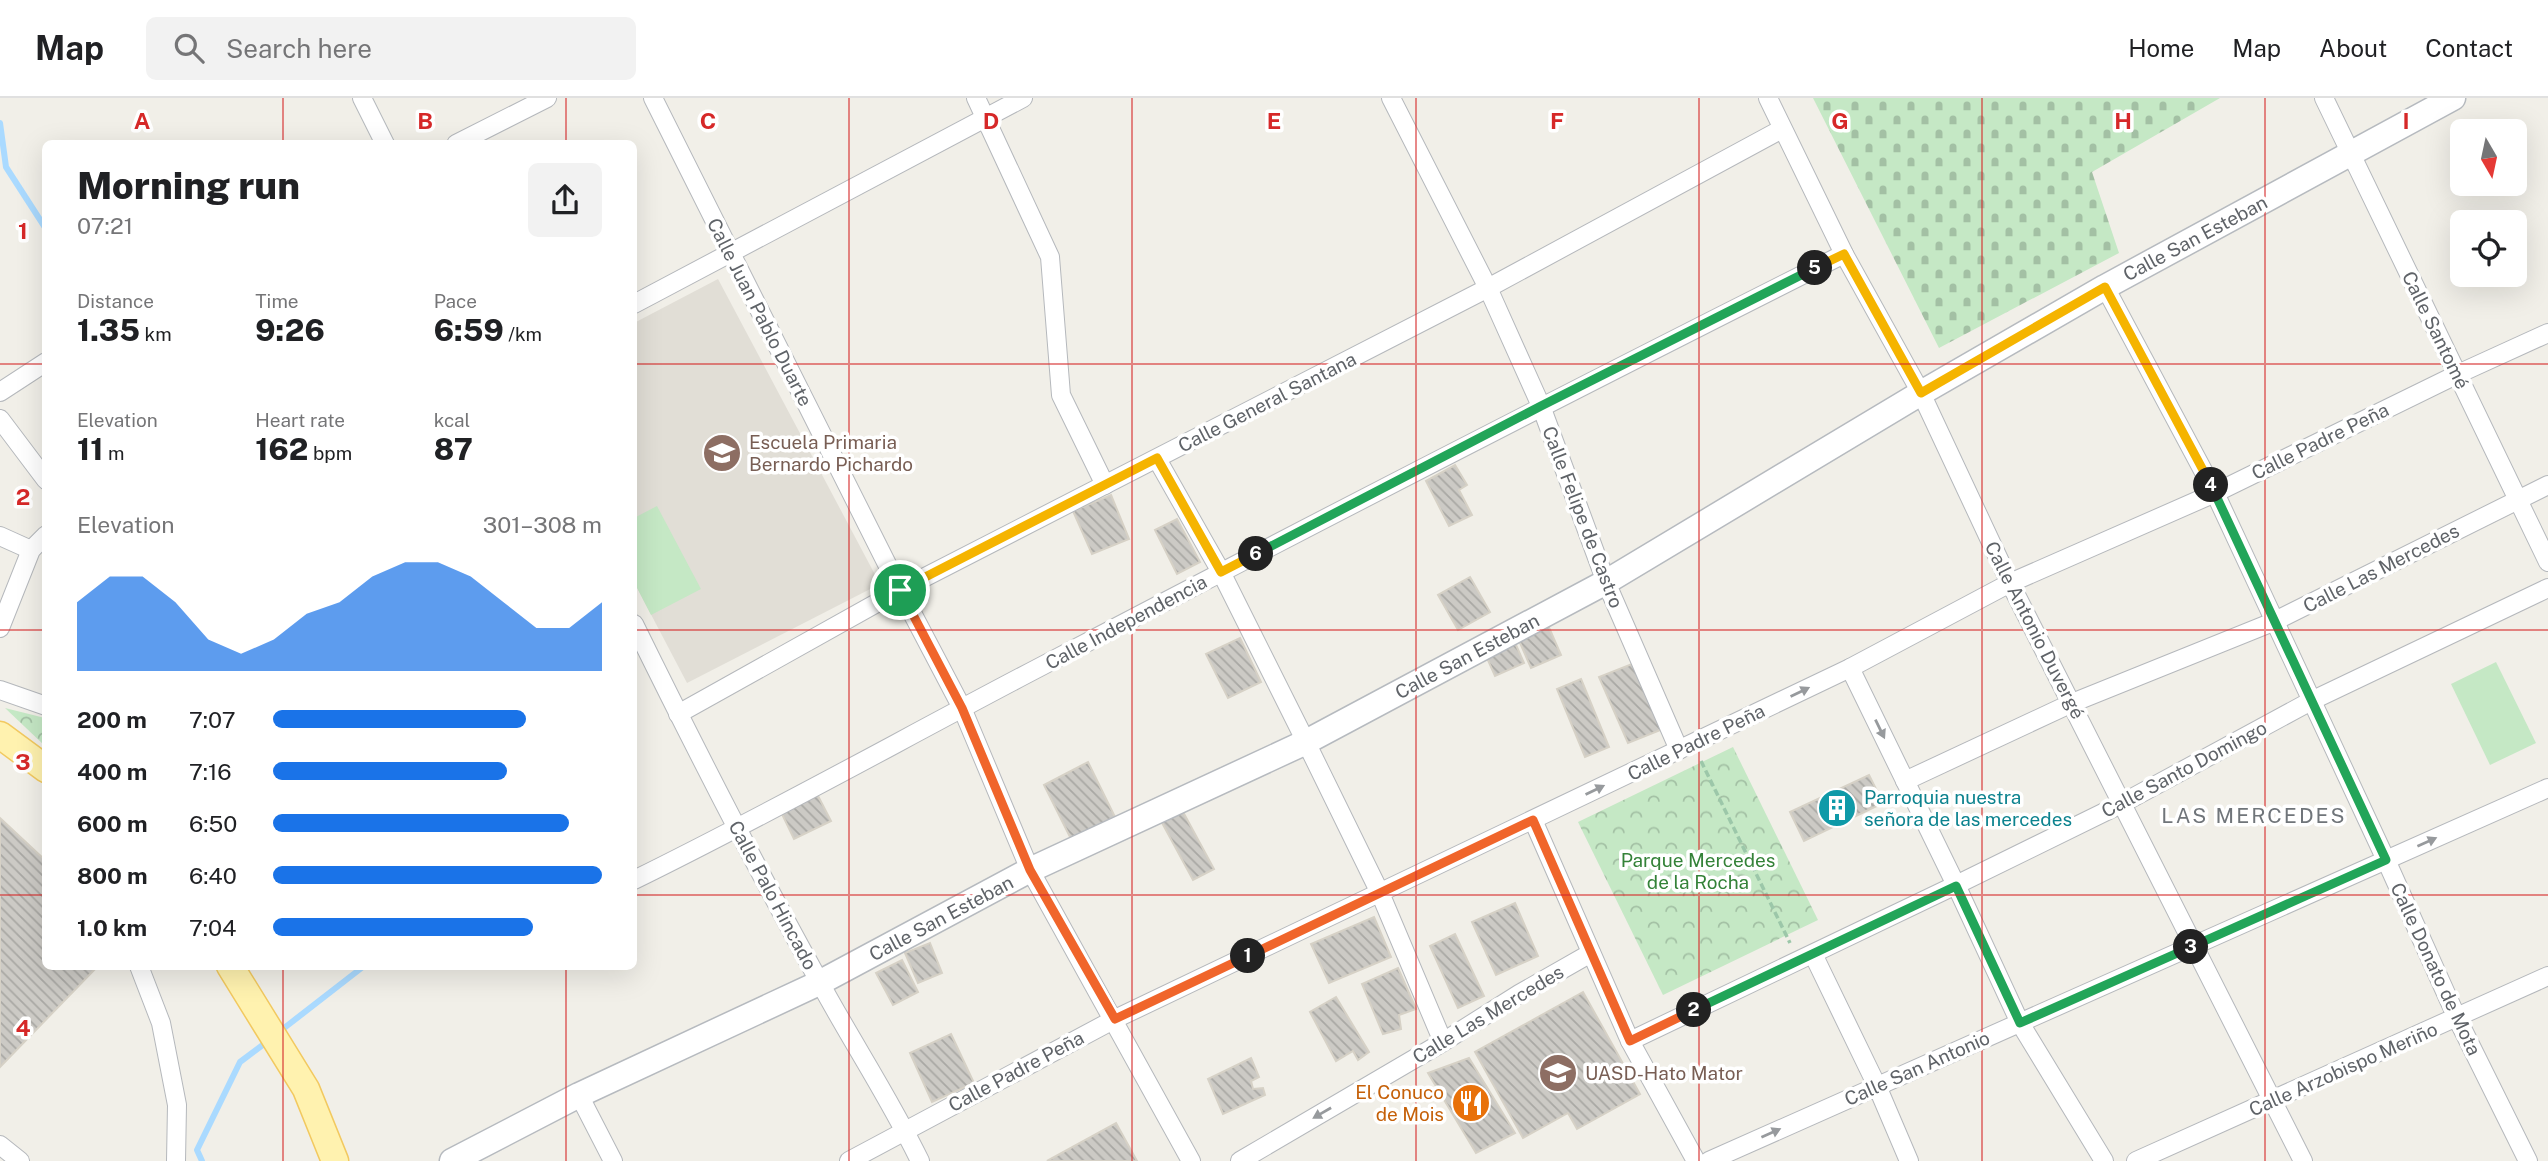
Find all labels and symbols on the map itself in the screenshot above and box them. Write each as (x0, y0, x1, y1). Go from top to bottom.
text: A (134, 107, 151, 134)
text: B (417, 107, 433, 134)
text: C (700, 107, 716, 134)
text: D (983, 107, 999, 134)
text: E (1267, 107, 1281, 134)
text: F (1550, 107, 1564, 134)
text: G (1831, 107, 1849, 134)
text: H (2114, 107, 2132, 134)
text: I (2402, 107, 2410, 134)
north arrow (2450, 119, 2527, 196)
street label: Calle San Esteban (2119, 191, 2271, 285)
street label: Calle Juan Pablo Duarte (703, 214, 817, 410)
text: 1 (18, 217, 28, 244)
pin: 5 (1798, 250, 1832, 286)
street label: Calle Santomé (2398, 268, 2474, 392)
street label: Calle General Santana (1174, 348, 1360, 456)
street label: Calle Padre Peña (2248, 398, 2392, 484)
street label: Calle Felipe de Castro (1538, 423, 1628, 611)
place label: Escuela Primaria Bernardo Pichardo (749, 431, 913, 475)
school or university icon: Escuela Primaria Bernardo Pichardo (701, 432, 743, 474)
pin: 4 (2194, 468, 2228, 502)
text: 2 (16, 483, 30, 510)
street label: Calle Las Mercedes (2299, 519, 2463, 617)
pin: 6 (1238, 536, 1274, 572)
street label: Calle Antonio Duvergé (1981, 538, 2089, 722)
pin (870, 560, 930, 620)
street label: Calle Independencia (1042, 570, 1210, 674)
street label: Calle San Esteban (1391, 609, 1543, 703)
one-way arrow (1790, 686, 1810, 698)
street label: Calle Padre Peña (1624, 699, 1768, 785)
street label: Calle Santo Domingo (2098, 716, 2270, 822)
one-way arrow (1874, 719, 1886, 739)
text: 3 (15, 748, 31, 775)
one-way arrow (1585, 785, 1605, 796)
place label: Parroquia nuestra señora de las mercedes (1864, 786, 2072, 830)
building icon: Parroquia nuestra señora de las mercedes (1816, 787, 1858, 829)
district label: LAS MERCEDES (2161, 803, 2347, 828)
street label: Calle Palo Hincado (724, 817, 822, 973)
one-way arrow (2417, 836, 2437, 848)
park label: Parque Mercedes de la Rocha (1621, 849, 1775, 893)
street label: Calle San Esteban (865, 871, 1017, 965)
street label: Calle Donato de Mota (2386, 879, 2486, 1059)
pin: 3 (2174, 930, 2208, 964)
pin: 1 (1230, 938, 1266, 974)
street label: Calle Las Mercedes (1409, 960, 1567, 1068)
pin: 2 (1676, 992, 1712, 1028)
text: 4 (15, 1014, 31, 1041)
street label: Calle Arzobispo Meriño (2245, 1017, 2441, 1121)
street label: Calle Padre Peña (945, 1026, 1087, 1116)
street label: Calle San Antonio (1841, 1026, 1993, 1110)
school or university icon: UASD-Hato Mator (1537, 1052, 1579, 1094)
place label: UASD-Hato Mator (1585, 1062, 1743, 1084)
place label: El Conuco de Mois (1355, 1081, 1444, 1125)
restaurant icon: El Conuco de Mois (1450, 1082, 1492, 1124)
one-way arrow (1312, 1107, 1332, 1119)
one-way arrow (1761, 1127, 1782, 1138)

